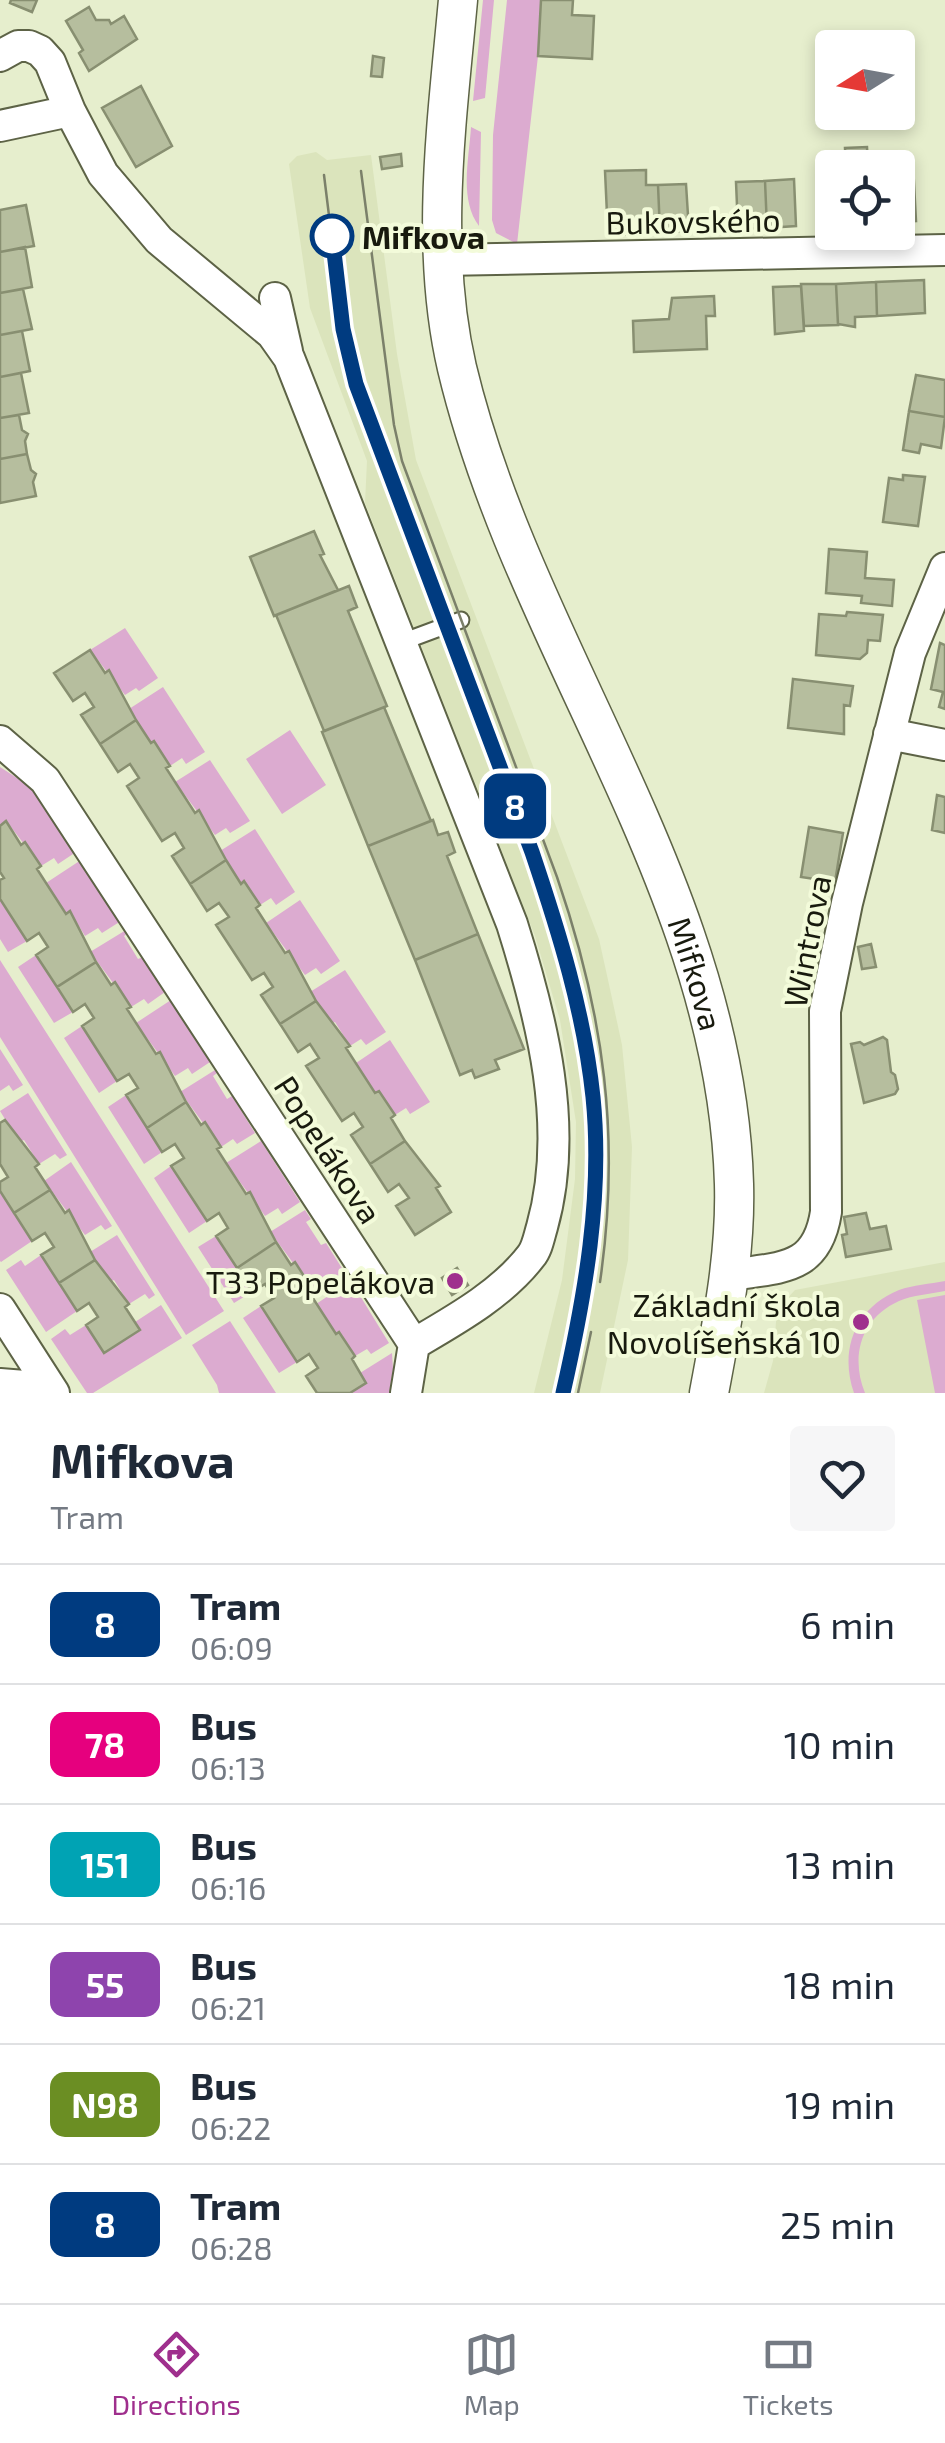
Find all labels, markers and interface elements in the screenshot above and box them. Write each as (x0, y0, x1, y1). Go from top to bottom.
north arrow (815, 30, 915, 130)
map controls (815, 30, 915, 250)
button: locate (815, 150, 915, 250)
street label: Bukovského (605, 199, 781, 241)
marker: Mifkova (311, 215, 353, 257)
place label: Mifkova (362, 217, 485, 255)
line badge: 8 (482, 774, 548, 838)
text: 8 (504, 785, 526, 827)
street label: Wintrova (775, 872, 837, 1010)
street label: Mifkova (661, 912, 731, 1034)
street label: Popelákova (267, 1068, 391, 1230)
place label: T33 Popelákova (206, 1262, 435, 1300)
marker: T33 Popelákova (444, 1270, 466, 1292)
place label: Základní škola Novolíšeňská 10 (607, 1285, 841, 1360)
marker: Základní škola Novolíšeňská 10 (850, 1311, 872, 1333)
button: heart (790, 1426, 895, 1531)
text: Mifkova (50, 1430, 235, 1488)
text: Tram (50, 1497, 124, 1535)
text: Tram (190, 1582, 281, 1628)
text: 6 min (800, 1601, 895, 1647)
text: 8 (94, 1603, 116, 1645)
text: 06:09 (190, 1628, 273, 1666)
text: Bus (190, 1702, 257, 1748)
text: 10 min (784, 1721, 895, 1767)
text: 78 (85, 1723, 125, 1765)
text: 06:13 (190, 1748, 266, 1786)
text: Bus (190, 1822, 257, 1868)
text: 13 min (785, 1841, 895, 1887)
text: 151 (80, 1843, 130, 1885)
text: 06:16 (190, 1868, 266, 1906)
text: Bus (190, 1942, 257, 1988)
text: 18 min (784, 1961, 895, 2007)
text: 55 (86, 1963, 124, 2005)
text: 06:21 (190, 1988, 266, 2026)
text: Bus (190, 2062, 257, 2108)
text: 19 min (785, 2081, 895, 2127)
text: N98 (71, 2083, 139, 2125)
text: 06:22 (190, 2108, 271, 2146)
text: Tram (190, 2182, 281, 2228)
text: 25 min (780, 2201, 895, 2247)
text: 8 (94, 2203, 116, 2245)
text: 06:28 (190, 2228, 273, 2266)
tab: Directions (112, 2327, 241, 2421)
tab: Map (464, 2327, 520, 2421)
tab: Tickets (743, 2327, 833, 2421)

